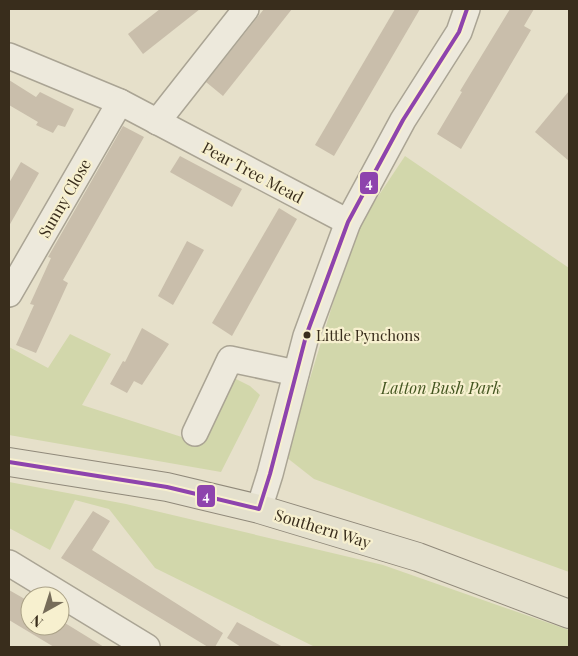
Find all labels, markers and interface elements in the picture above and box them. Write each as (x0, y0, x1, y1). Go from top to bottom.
street label: Pear Tree Mead (199, 137, 307, 207)
street label: Sunny Close (33, 155, 95, 241)
line badge: 4 (359, 171, 379, 195)
text: 4 (365, 173, 373, 192)
place label: Little Pynchons (316, 325, 420, 345)
marker: Little Pynchons (302, 330, 312, 340)
park label: Latton Bush Park (380, 377, 501, 398)
line badge: 4 (196, 484, 216, 508)
text: 4 (202, 486, 210, 505)
street label: Southern Way (272, 503, 374, 553)
north arrow (20, 586, 70, 636)
text: N (27, 611, 46, 632)

